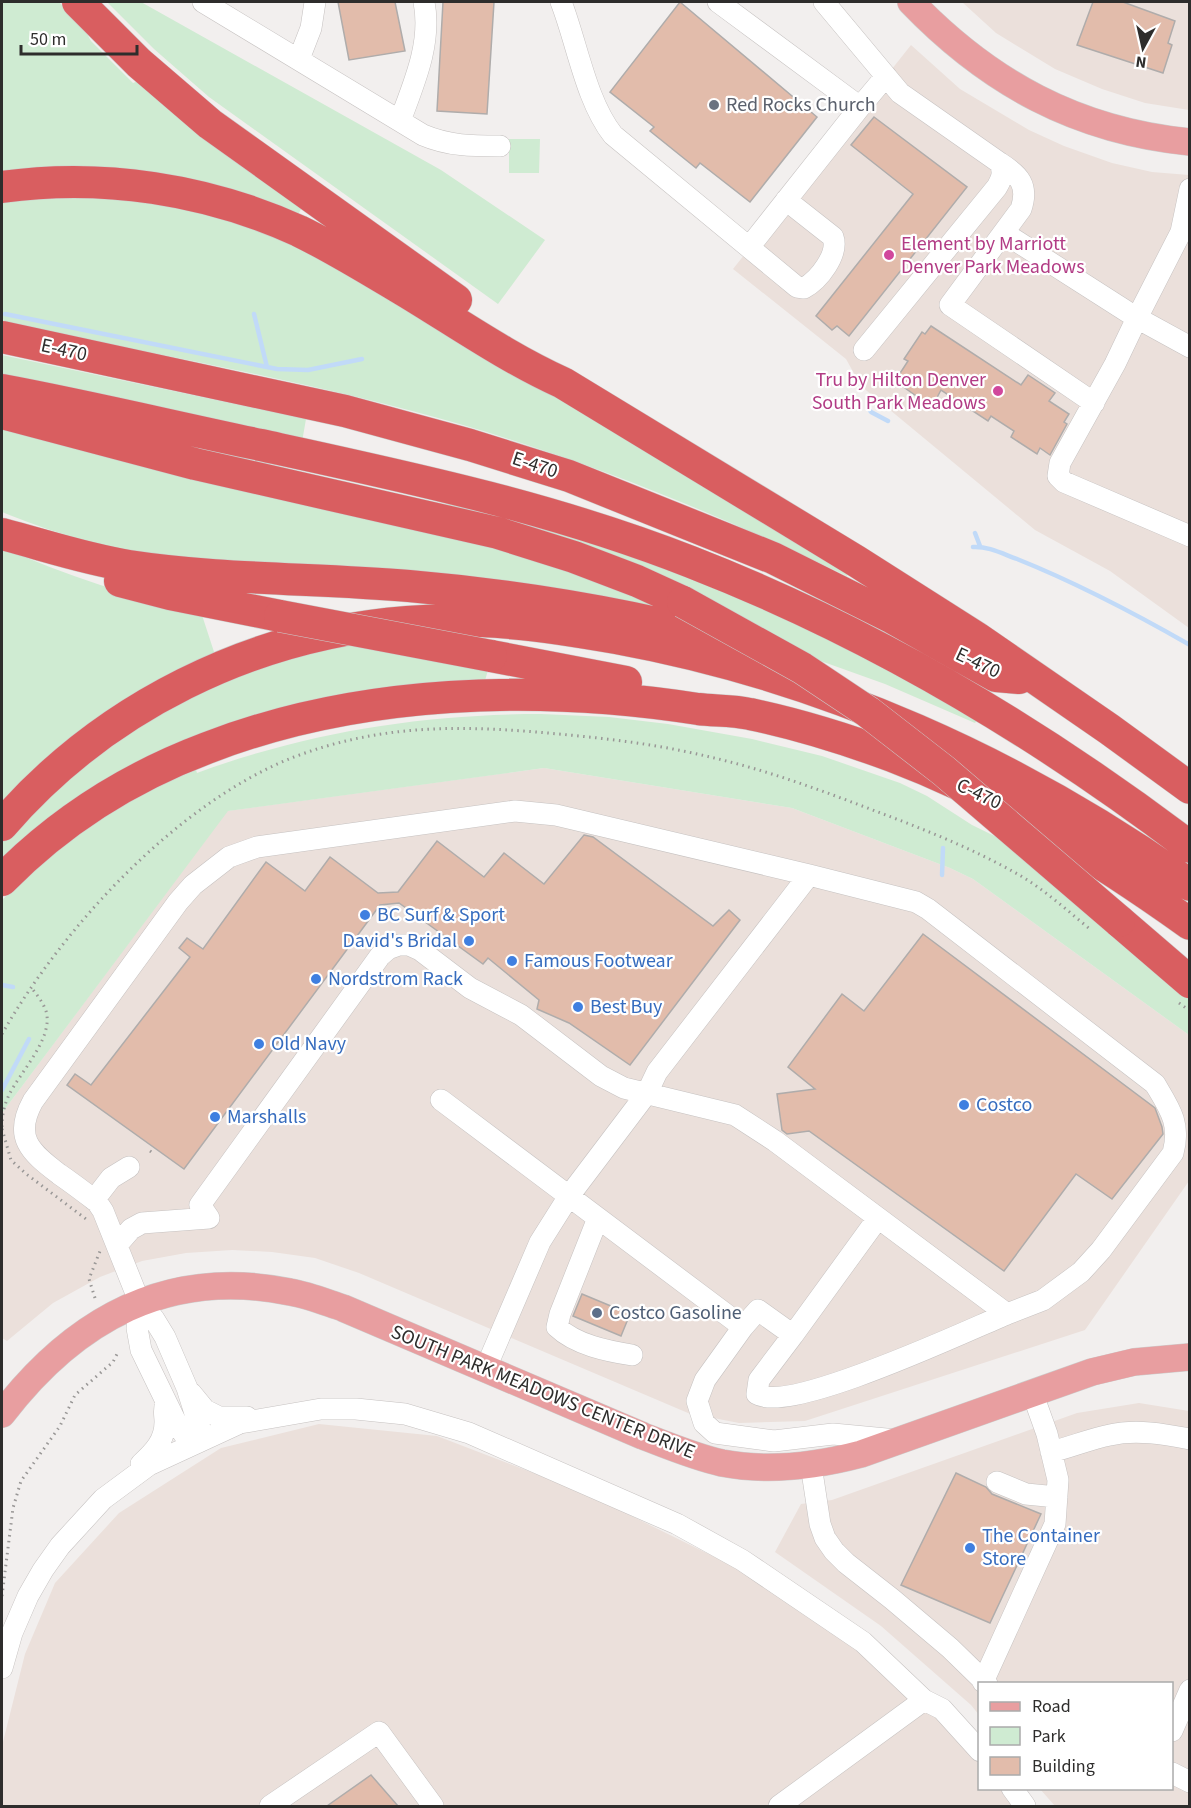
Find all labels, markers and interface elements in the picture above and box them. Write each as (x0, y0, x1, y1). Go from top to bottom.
scale bar (21, 18, 136, 56)
north arrow (1113, 18, 1173, 78)
text: 50 m (30, 27, 66, 52)
text: N (1134, 50, 1148, 73)
place label: Red Rocks Church (726, 91, 876, 119)
marker: Red Rocks Church (707, 98, 721, 112)
place label: Element by Marriott Denver Park Meadows (901, 230, 1085, 281)
marker: Element by Marriott Denver Park Meadows (882, 248, 896, 262)
street label: E-470 (38, 331, 90, 369)
place label: Tru by Hilton Denver South Park Meadows (812, 366, 986, 417)
marker: Tru by Hilton Denver South Park Meadows (991, 384, 1005, 398)
street label: E-470 (509, 444, 562, 486)
street label: E-470 (951, 640, 1005, 686)
street label: C-470 (952, 771, 1006, 817)
place label: BC Surf & Sport (377, 901, 505, 929)
marker: BC Surf & Sport (358, 908, 372, 922)
place label: David's Bridal (342, 927, 457, 955)
marker: David's Bridal (462, 934, 476, 948)
place label: Famous Footwear (524, 947, 673, 975)
marker: Famous Footwear (505, 954, 519, 968)
place label: Nordstrom Rack (328, 965, 463, 993)
marker: Nordstrom Rack (309, 972, 323, 986)
place label: Best Buy (590, 993, 663, 1021)
marker: Best Buy (571, 1000, 585, 1014)
place label: Old Navy (271, 1030, 347, 1058)
marker: Old Navy (252, 1037, 266, 1051)
place label: Costco (976, 1091, 1032, 1119)
marker: Costco (957, 1098, 971, 1112)
place label: Marshalls (227, 1103, 306, 1131)
marker: Marshalls (208, 1110, 222, 1124)
place label: Costco Gasoline (609, 1299, 742, 1327)
marker: Costco Gasoline (590, 1306, 604, 1320)
street label: SOUTH PARK MEADOWS CENTER DRIVE (387, 1318, 699, 1466)
place label: The Container Store (982, 1522, 1100, 1573)
marker: The Container Store (963, 1541, 977, 1555)
legend (978, 1682, 1173, 1790)
text: Road (1032, 1694, 1071, 1719)
text: Park (1032, 1724, 1066, 1749)
text: Building (1032, 1754, 1095, 1779)

